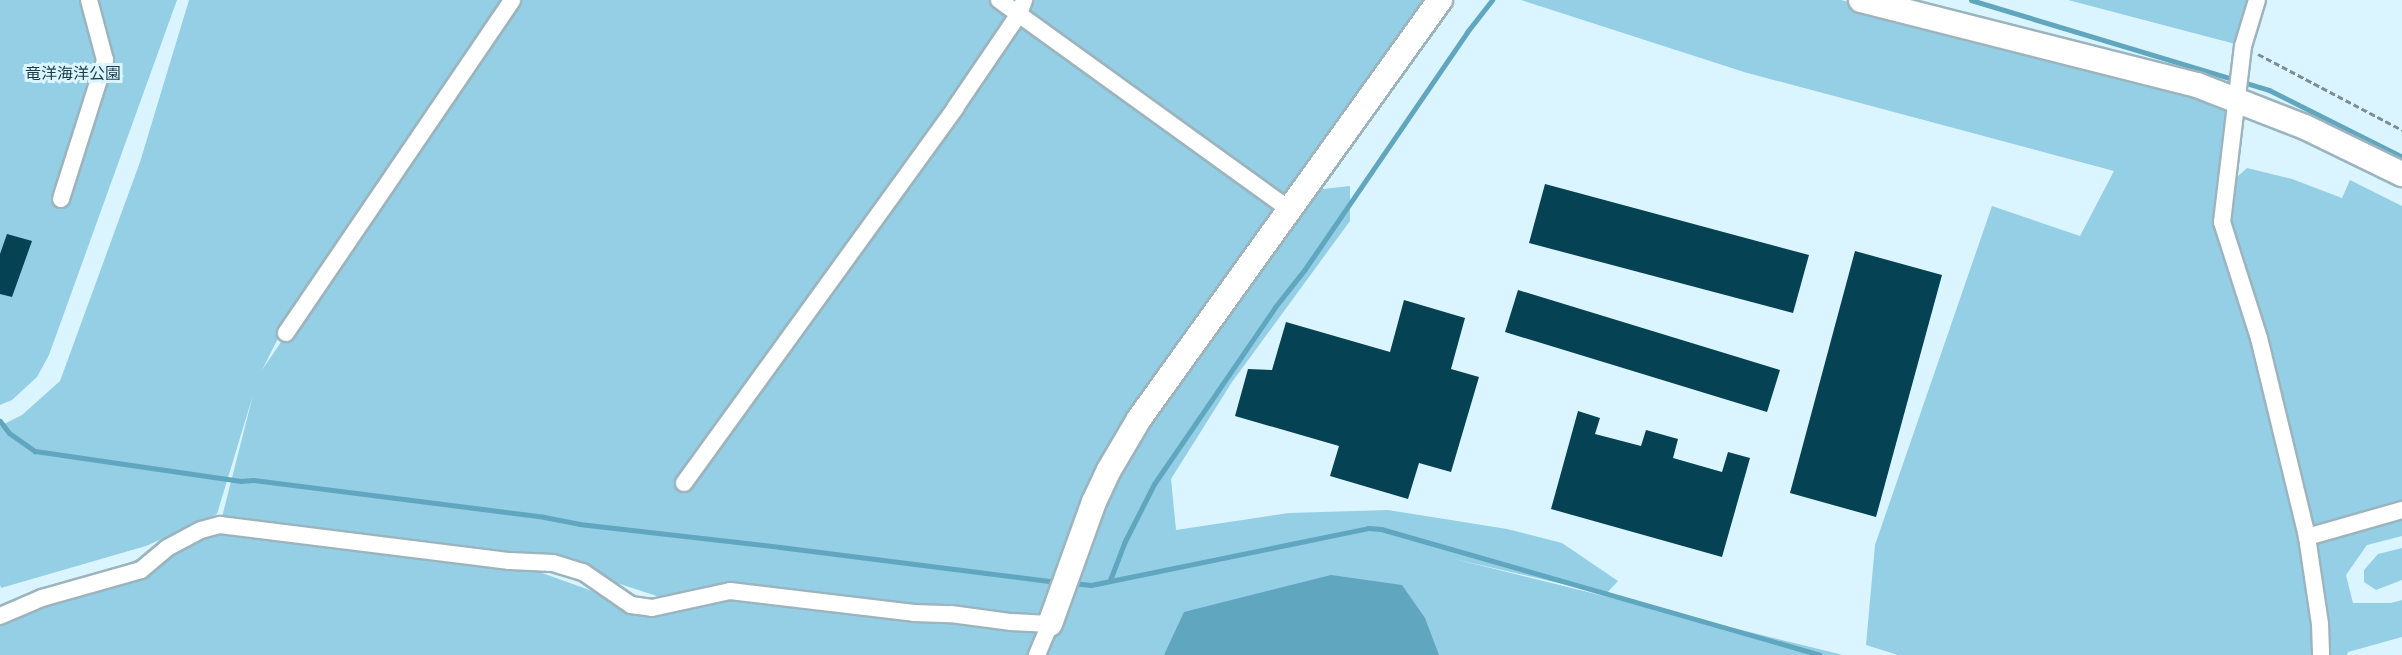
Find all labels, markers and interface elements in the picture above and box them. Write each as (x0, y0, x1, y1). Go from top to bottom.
park label: 竜洋海洋公園 (25, 63, 121, 83)

